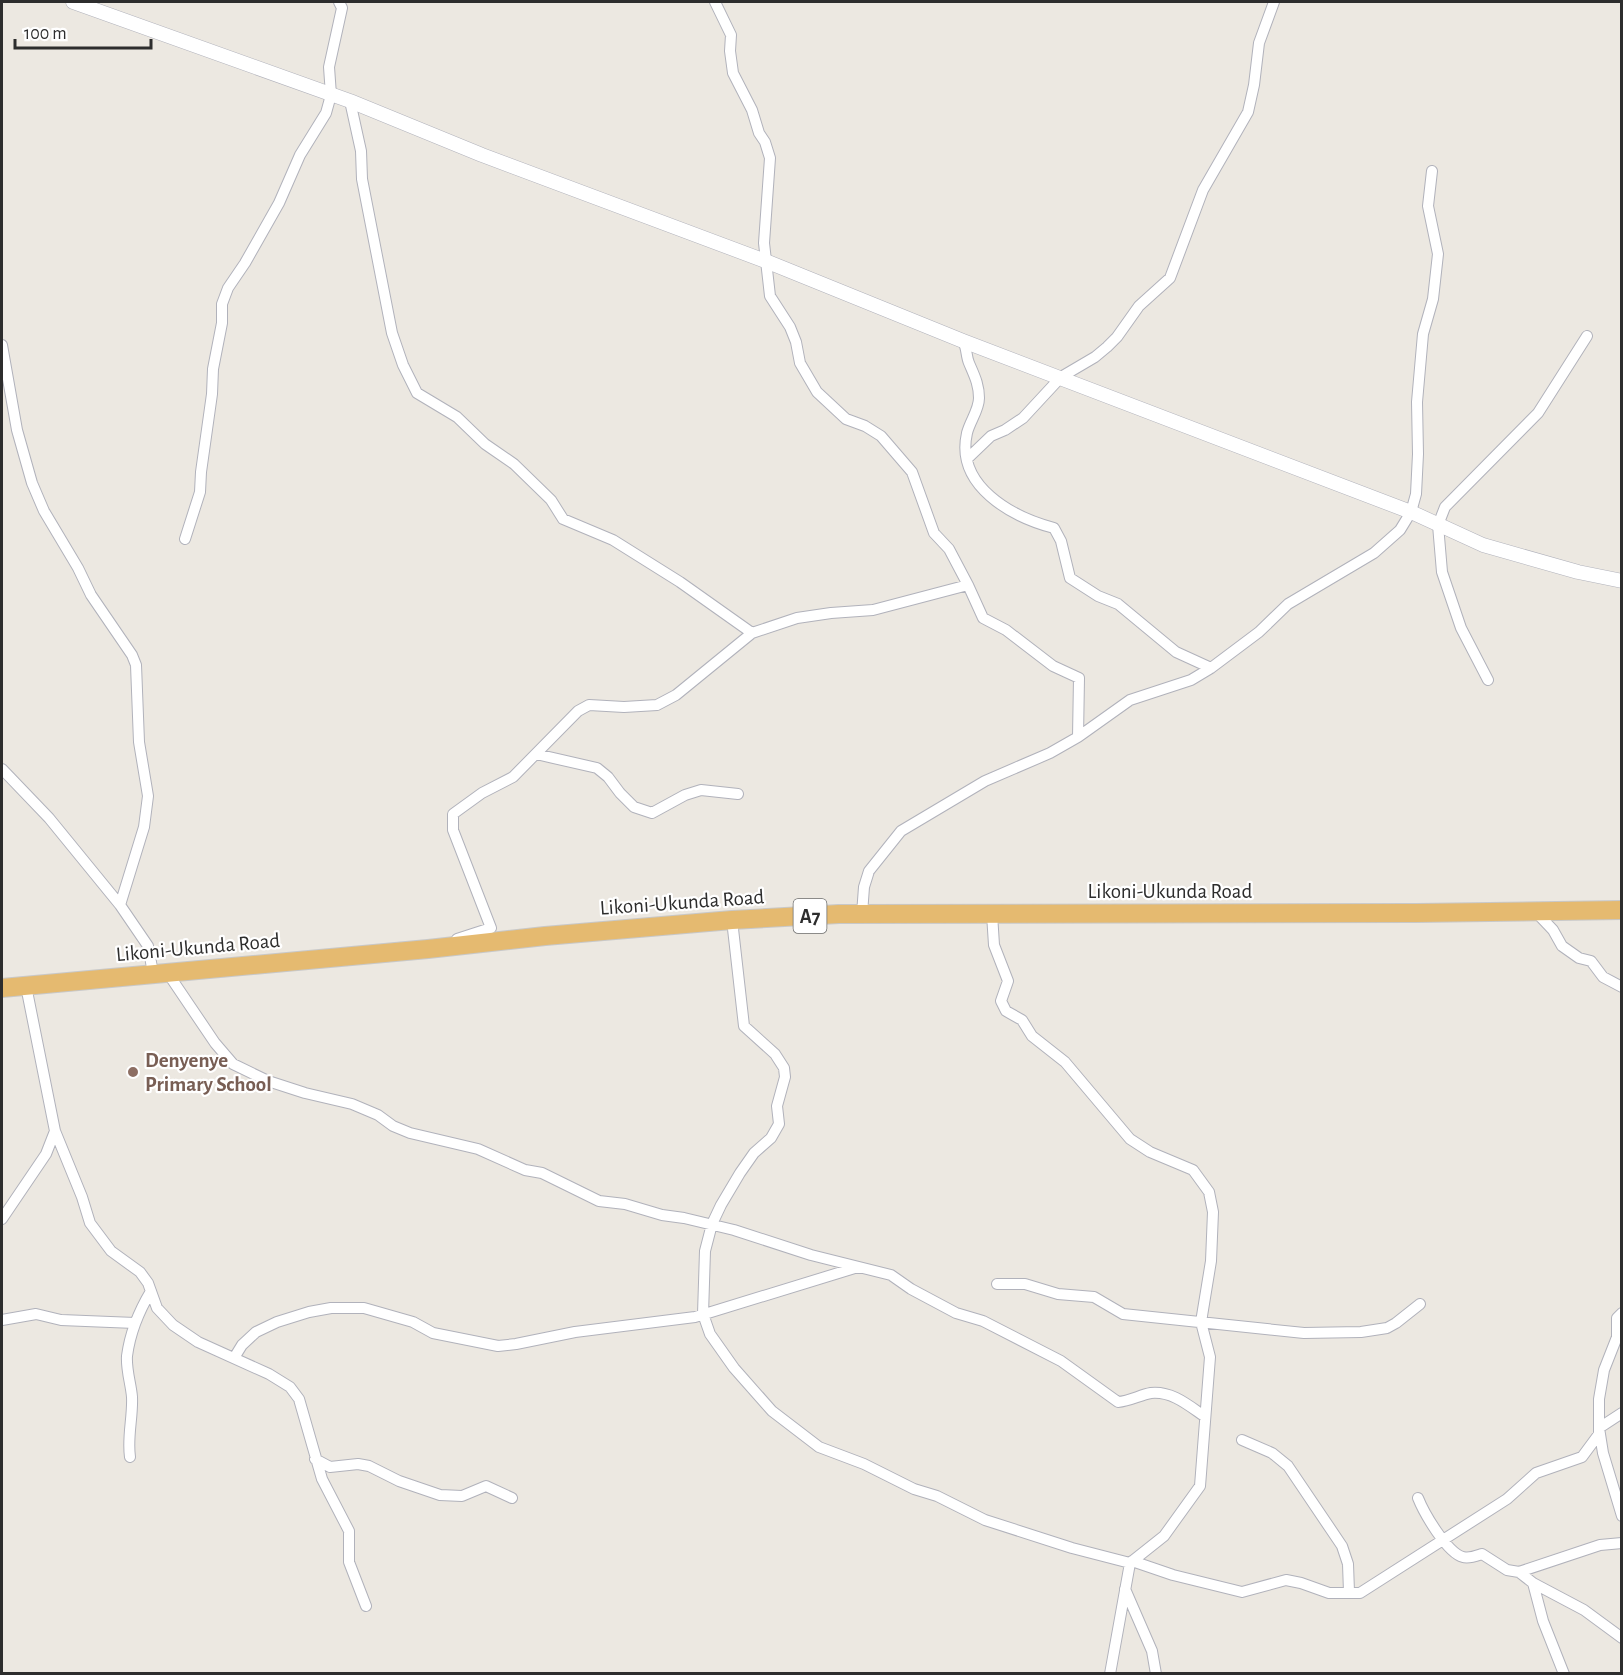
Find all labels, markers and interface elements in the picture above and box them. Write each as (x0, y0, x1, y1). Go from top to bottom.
scale bar (15, 12, 152, 50)
text: 100 m (24, 25, 67, 43)
street label: Likoni-Ukunda Road (1088, 881, 1253, 902)
street label: Likoni-Ukunda Road (599, 886, 765, 919)
road number: A7 (794, 899, 826, 933)
street label: Likoni-Ukunda Road (115, 930, 281, 965)
place label: Denyenye Primary School (145, 1050, 272, 1095)
marker: Denyenye Primary School (126, 1065, 140, 1079)

